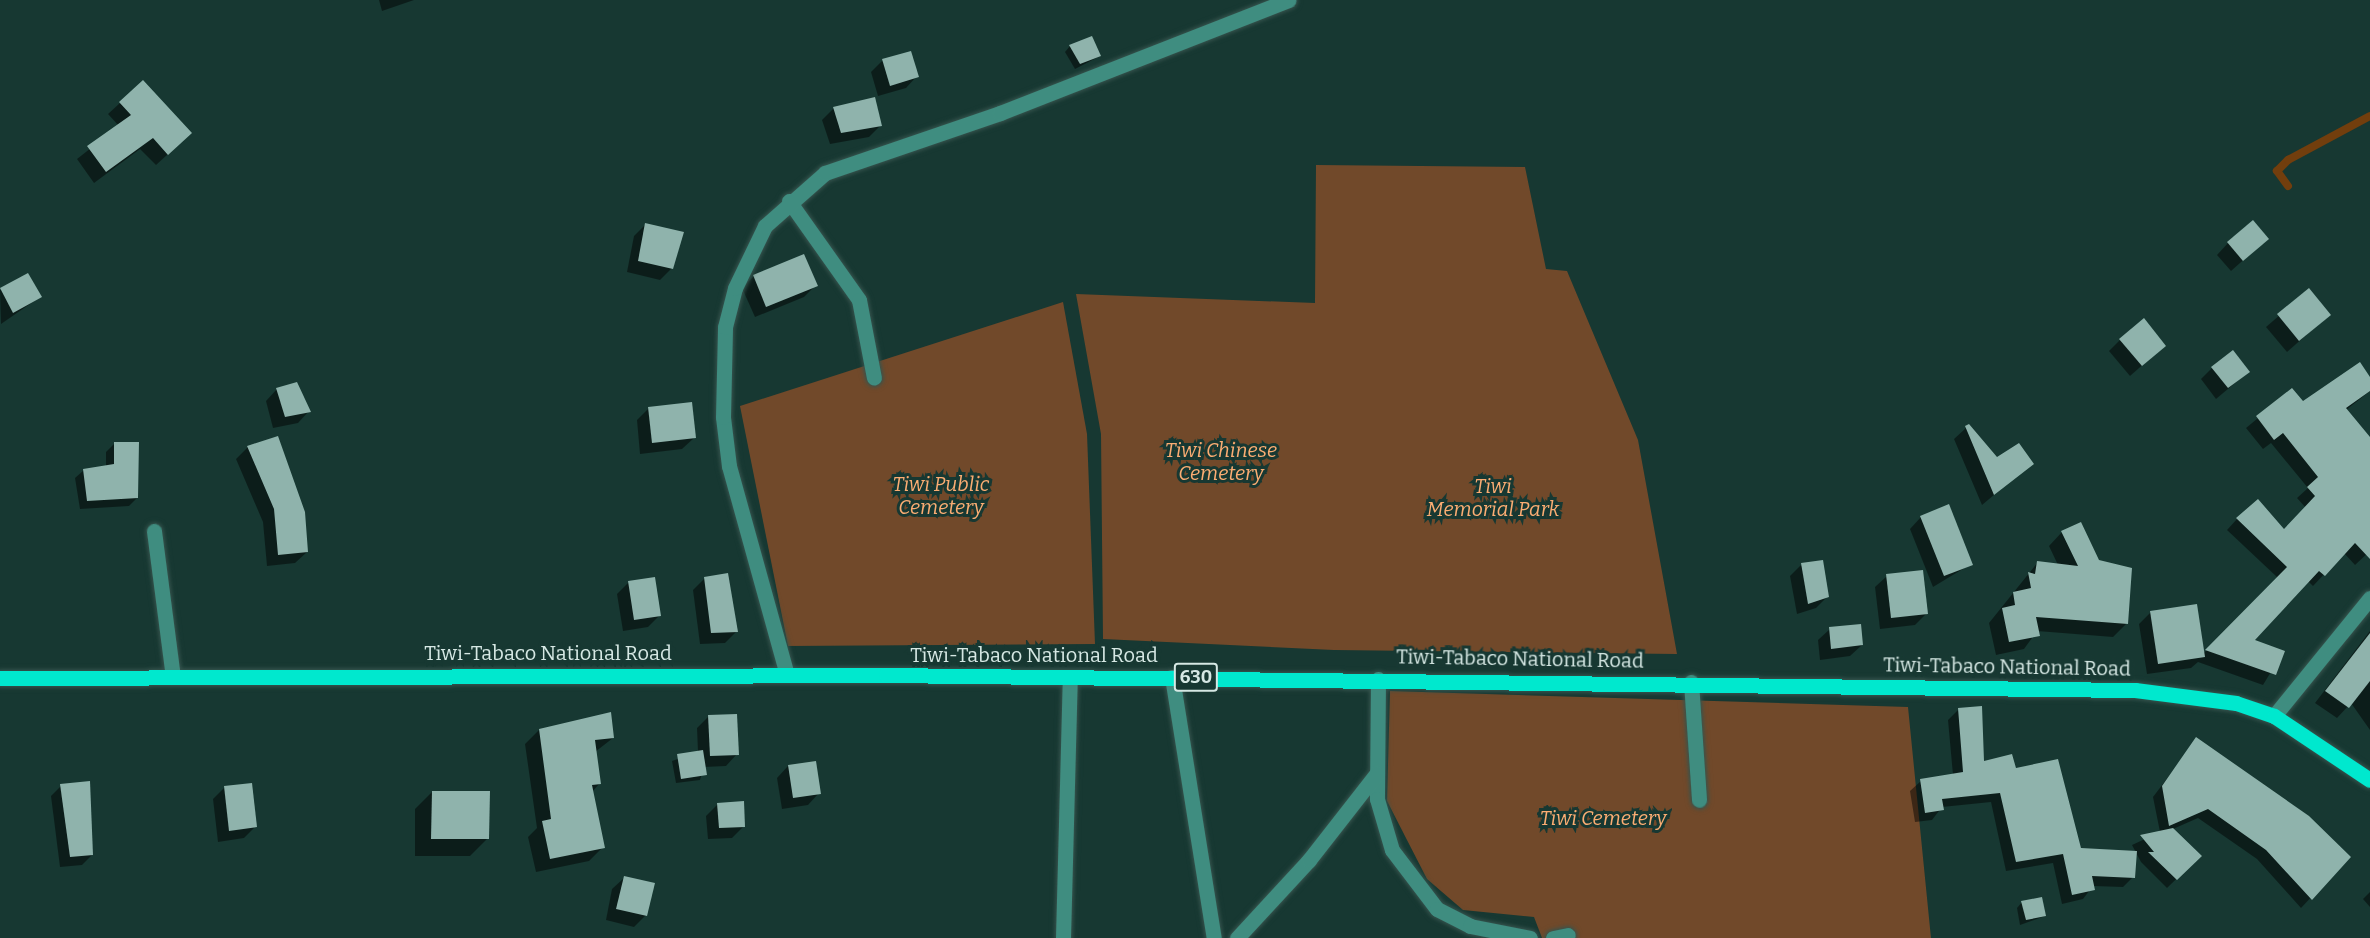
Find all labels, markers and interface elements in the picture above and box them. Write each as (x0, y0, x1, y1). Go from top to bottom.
park label: Tiwi Chinese Cemetery (1165, 438, 1277, 485)
park label: Tiwi Public Cemetery (893, 473, 989, 520)
park label: Tiwi Memorial Park (1427, 475, 1559, 522)
street label: Tiwi-Tabaco National Road (424, 641, 672, 665)
street label: Tiwi-Tabaco National Road (910, 643, 1158, 667)
street label: Tiwi-Tabaco National Road (1396, 645, 1644, 673)
street label: Tiwi-Tabaco National Road (1883, 653, 2131, 681)
road number: 630 (1174, 662, 1218, 692)
park label: Tiwi Cemetery (1540, 806, 1666, 830)

